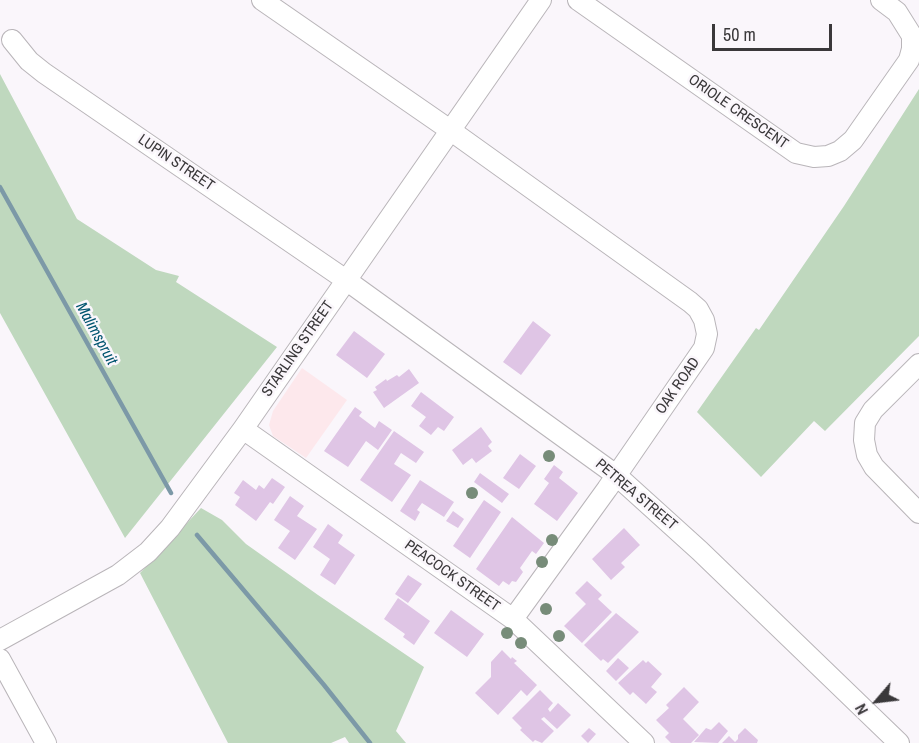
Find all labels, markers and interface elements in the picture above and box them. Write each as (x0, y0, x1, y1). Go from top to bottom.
scale bar (715, 12, 835, 50)
text: 50 m (723, 22, 756, 47)
street label: ORIOLE CRESCENT (685, 71, 791, 153)
street label: LUPIN STREET (134, 131, 218, 195)
street label: STARLING STREET (258, 298, 338, 400)
water label: Malimspruit (71, 299, 121, 369)
street label: OAK ROAD (652, 354, 704, 418)
street label: PETREA STREET (591, 456, 681, 534)
street label: PEACOCK STREET (401, 536, 503, 616)
north arrow (847, 671, 907, 731)
text: N (849, 700, 873, 719)

